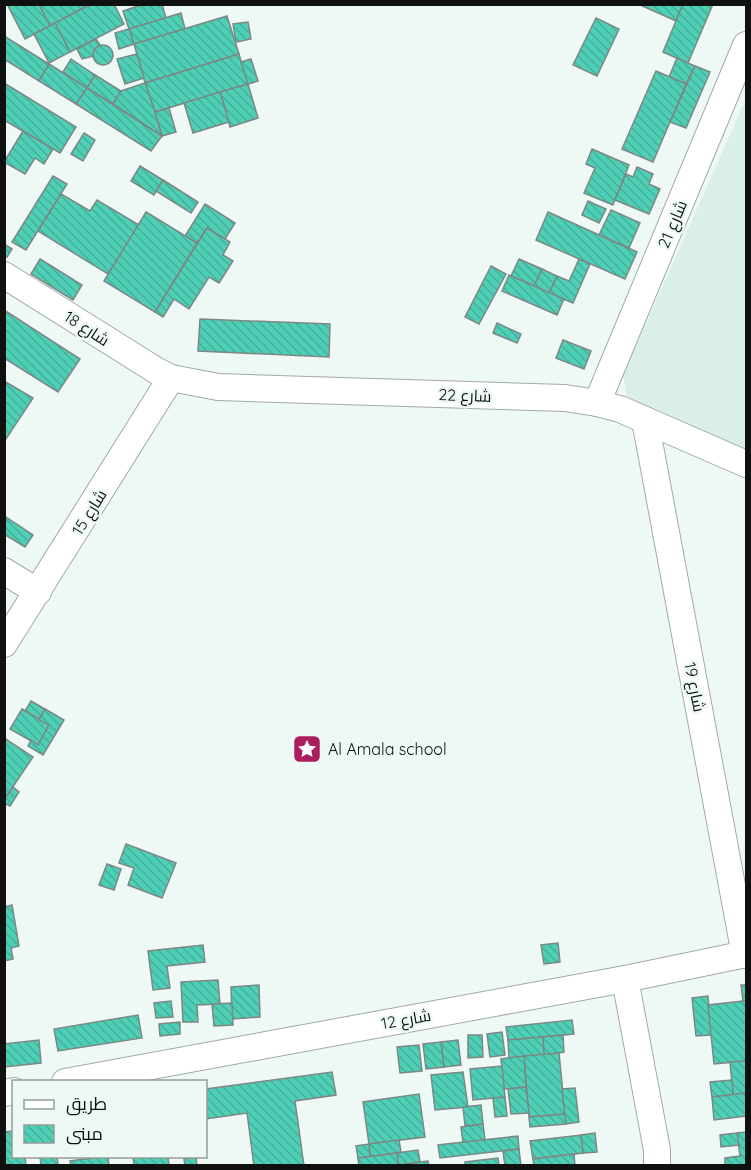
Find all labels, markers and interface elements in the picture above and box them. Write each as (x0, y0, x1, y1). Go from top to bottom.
street label: شارع 21 (653, 197, 693, 252)
street label: شارع 18 (60, 306, 113, 352)
street label: شارع 22 (438, 384, 492, 408)
street label: شارع 15 (67, 485, 112, 540)
street label: شارع 19 (678, 660, 710, 714)
place icon: Al Amala school (291, 733, 323, 765)
place label: Al Amala school (328, 739, 447, 759)
street label: شارع 12 (380, 1005, 433, 1035)
legend (12, 1080, 207, 1158)
text: طريق (66, 1092, 107, 1116)
text: مبنى (66, 1122, 103, 1145)

